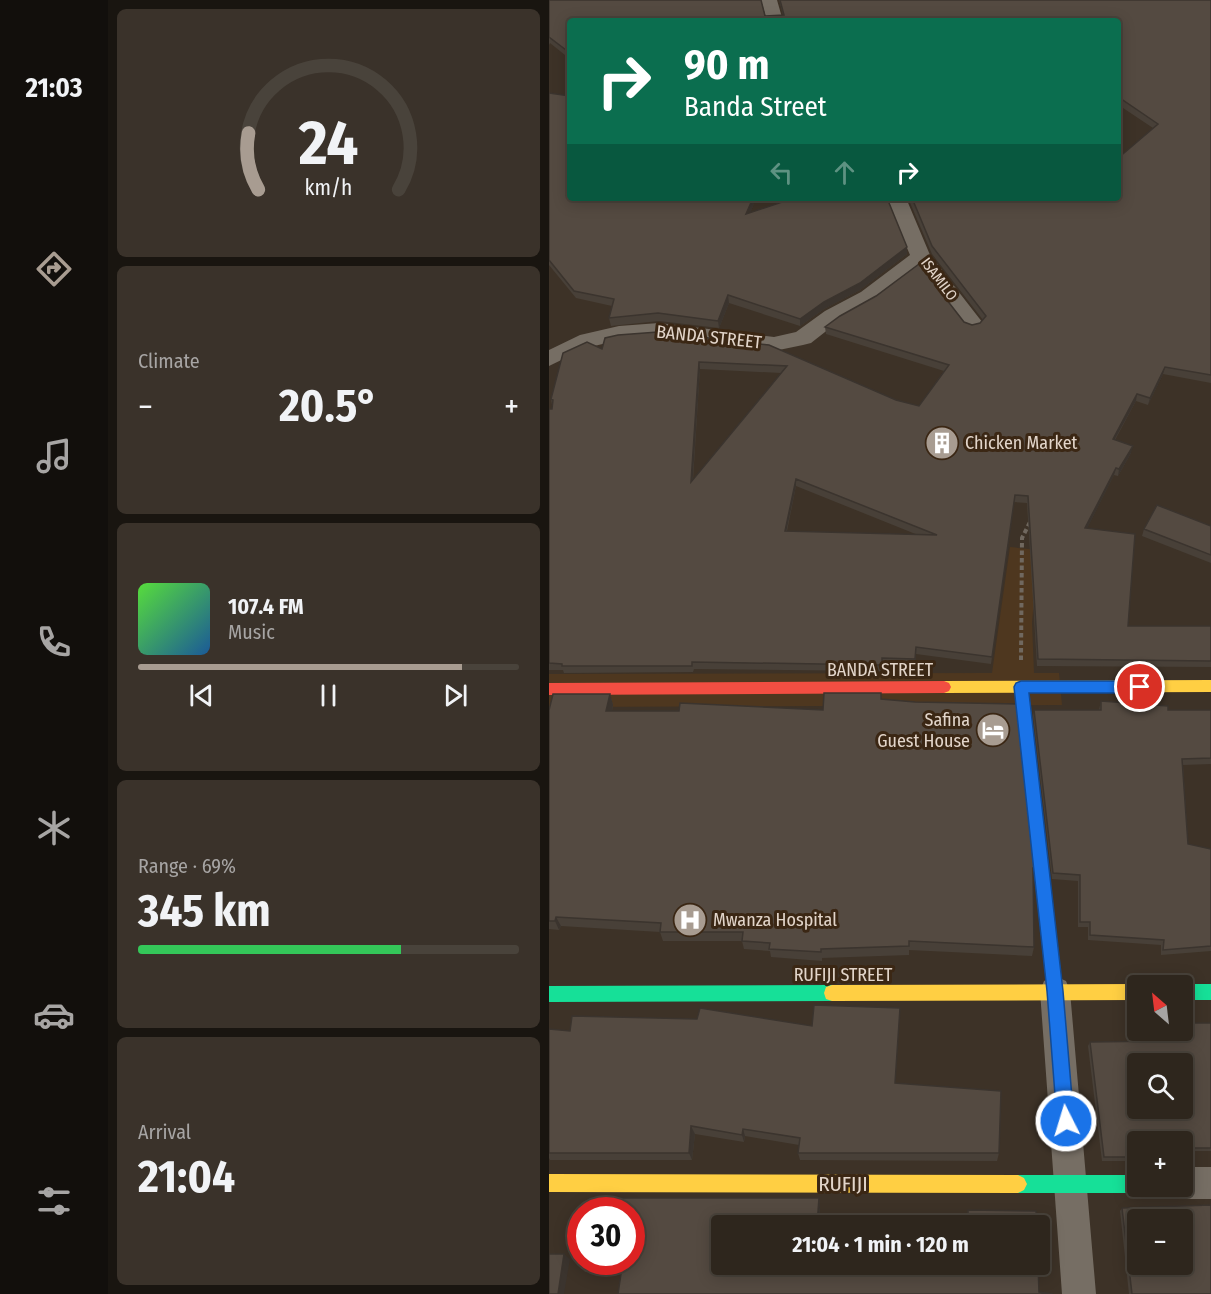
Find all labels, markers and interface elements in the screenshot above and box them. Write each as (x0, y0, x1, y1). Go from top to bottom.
text: 90 m (684, 40, 769, 90)
icon: right (585, 42, 663, 120)
text: 21:03 (26, 72, 82, 104)
text: Banda Street (684, 91, 827, 123)
text: 24 (298, 106, 358, 181)
icon: left (765, 156, 798, 189)
icon: ahead (828, 156, 861, 189)
icon: right (891, 156, 924, 189)
text: km/h (305, 175, 352, 201)
icon: directions (33, 248, 75, 290)
street label: ISAMILO (917, 254, 961, 304)
street label: BANDA STREET (655, 321, 764, 354)
text: Climate (138, 349, 200, 373)
text: 20.5° (279, 379, 378, 433)
text: − (138, 387, 153, 427)
text: + (504, 387, 519, 427)
building icon: Chicken Market (924, 425, 960, 461)
place label: Chicken Market (965, 432, 1078, 454)
icon: music (33, 435, 75, 477)
text: 107.4 FM (228, 593, 304, 620)
text: Music (228, 620, 275, 644)
icon: phone (33, 621, 75, 663)
street label: BANDA STREET (827, 659, 934, 681)
pin (1114, 661, 1165, 712)
icon: arrive (1123, 670, 1156, 703)
icon: previous (185, 679, 218, 712)
icon: pause (312, 679, 345, 712)
icon: next (439, 679, 472, 712)
place label: Safina Guest House (877, 709, 970, 752)
hotel icon: Safina Guest House (975, 712, 1011, 748)
icon: climate (33, 807, 75, 849)
text: Range · 69% (138, 854, 236, 878)
text: 345 km (138, 884, 271, 938)
hospital icon: Mwanza Hospital (672, 902, 708, 938)
place label: Mwanza Hospital (713, 909, 837, 931)
street label: RUFIJI STREET (794, 964, 893, 986)
north arrow (1127, 975, 1193, 1041)
map controls (1127, 975, 1193, 1275)
icon: car (33, 994, 75, 1036)
button: search (1127, 1053, 1193, 1119)
position arrow (1034, 1089, 1098, 1153)
text: Arrival (138, 1120, 191, 1144)
button: + (1127, 1131, 1193, 1197)
text: 21:04 (138, 1150, 235, 1204)
street label: RUFIJI (818, 1171, 868, 1197)
icon: filters (33, 1180, 75, 1222)
speed limit sign: 30 (567, 1197, 645, 1275)
button: − (1127, 1209, 1193, 1275)
text: 21:04 · 1 min · 120 m (792, 1231, 969, 1258)

